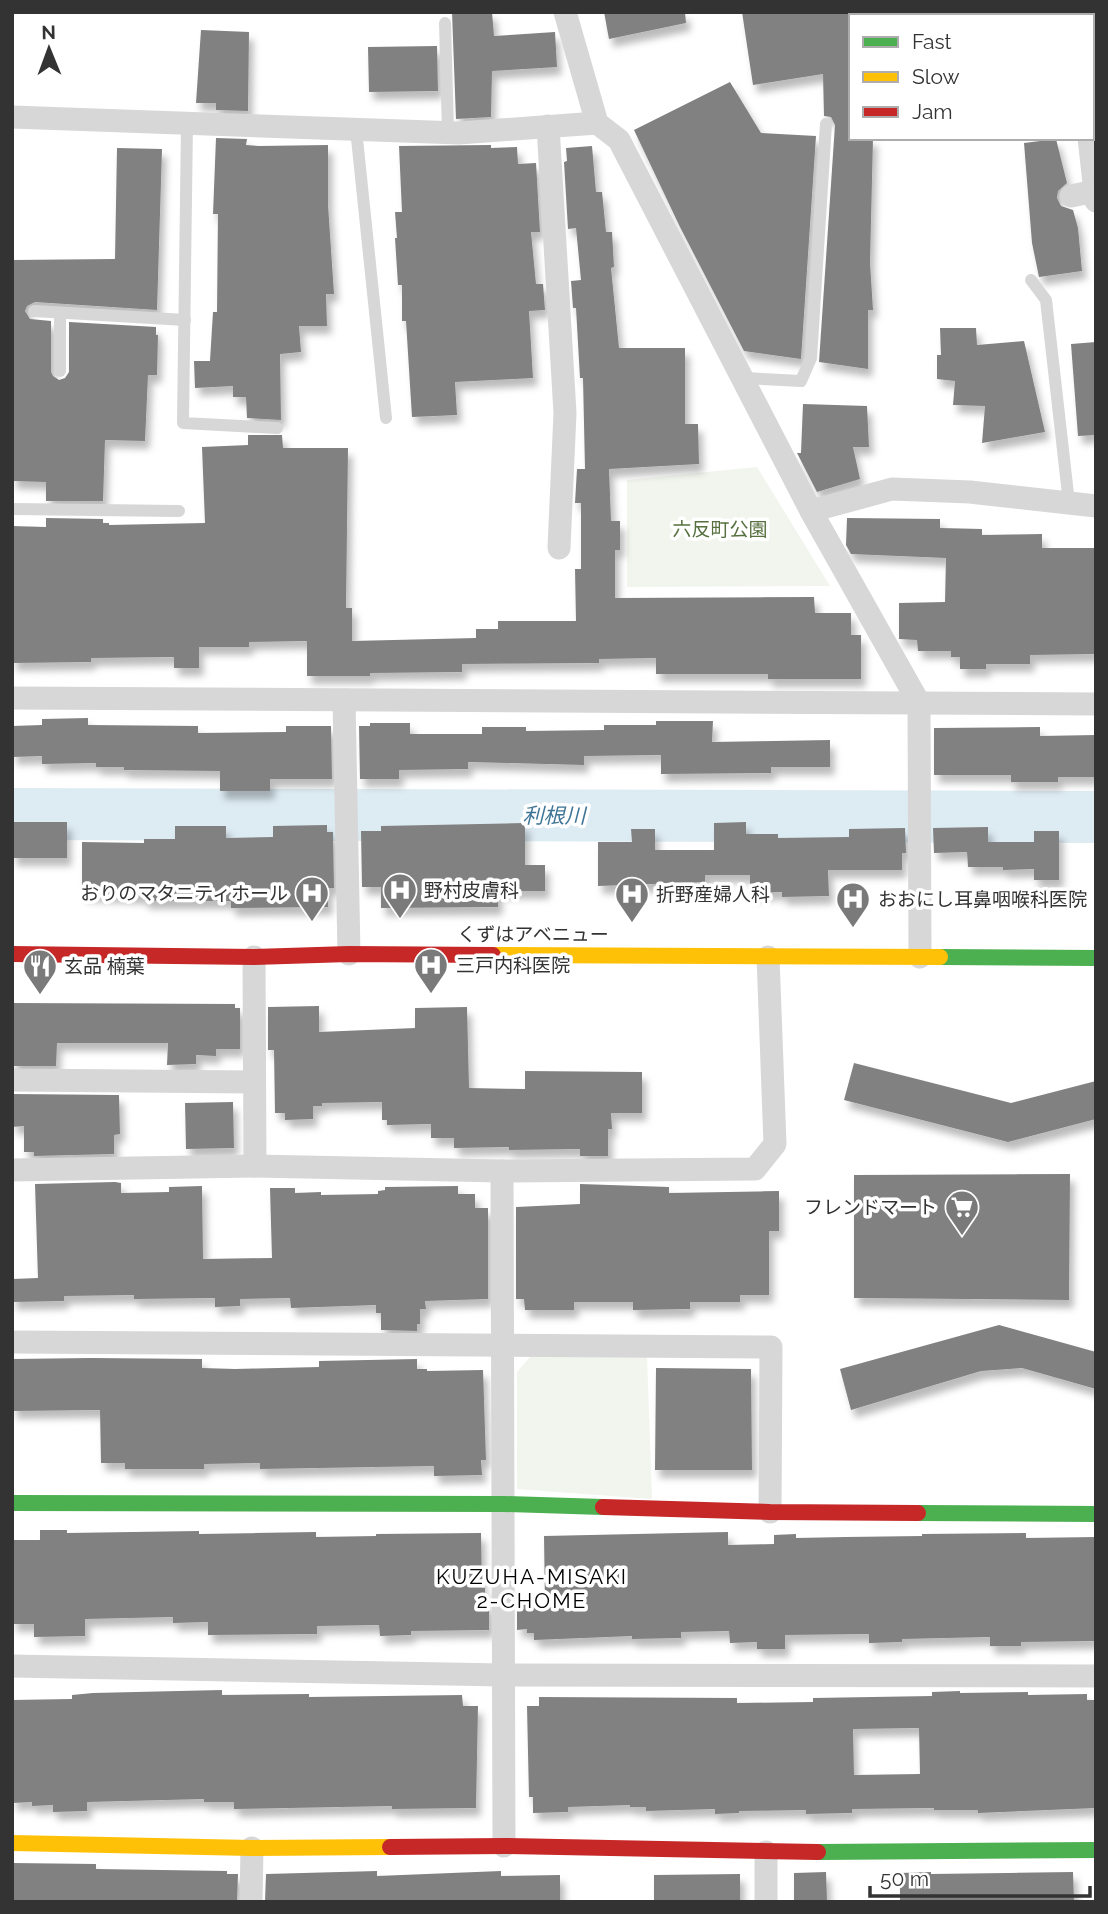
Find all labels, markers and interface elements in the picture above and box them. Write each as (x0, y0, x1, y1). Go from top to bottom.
north arrow (14, 14, 84, 84)
legend (849, 14, 1094, 140)
text: N (41, 21, 56, 43)
text: Fast (912, 29, 952, 54)
text: Slow (912, 64, 960, 89)
text: Jam (912, 99, 953, 124)
park label: 六反町公園 (672, 518, 768, 540)
water label: 利根川 (523, 803, 587, 828)
hospital icon: 野村皮膚科 (381, 871, 419, 920)
hospital icon: おりのマタニティホール (293, 874, 331, 923)
hospital icon: 折野産婦人科 (613, 875, 651, 924)
place label: 野村皮膚科 (424, 879, 519, 901)
hospital icon: おおにし耳鼻咽喉科医院 (834, 880, 872, 929)
place label: おりのマタニティホール (80, 882, 288, 904)
place label: 折野産婦人科 (656, 883, 770, 905)
place label: おおにし耳鼻咽喉科医院 (878, 888, 1087, 910)
street label: くずはアベニュー (457, 923, 609, 945)
hospital icon: 三戸内科医院 (412, 946, 450, 995)
restaurant icon: 玄品 楠葉 (21, 947, 59, 996)
place label: 三戸内科医院 (456, 954, 570, 976)
place label: 玄品 楠葉 (64, 955, 145, 977)
supermarket icon: フレンドマート (943, 1188, 981, 1237)
place label: フレンドマート (804, 1196, 937, 1218)
district label: KUZUHA-MISAKI 2-CHOME (436, 1564, 628, 1613)
scale bar (870, 1854, 1090, 1898)
text: 50 m (880, 1866, 929, 1891)

